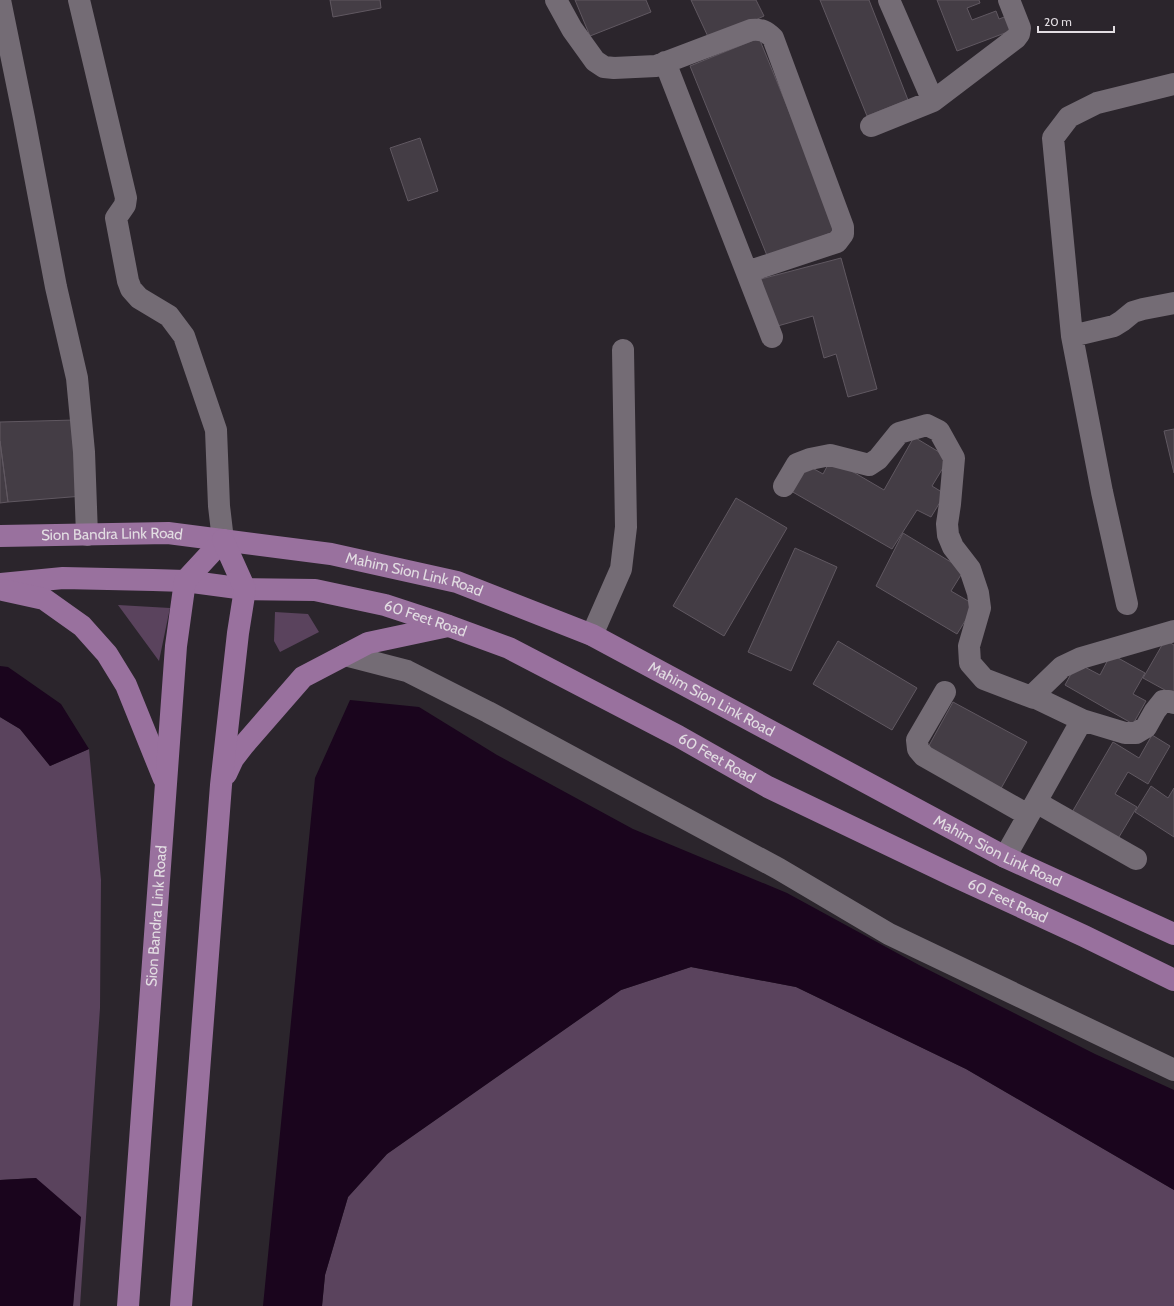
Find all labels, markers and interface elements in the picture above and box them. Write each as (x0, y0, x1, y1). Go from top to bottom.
scale bar (1038, 8, 1114, 34)
text: 20 m (1044, 14, 1072, 29)
street label: Sion Bandra Link Road (41, 524, 184, 544)
street label: Mahim Sion Link Road (344, 549, 485, 600)
street label: 60 Feet Road (382, 596, 469, 641)
street label: Mahim Sion Link Road (645, 658, 778, 740)
street label: 60 Feet Road (675, 729, 759, 787)
street label: Mahim Sion Link Road (930, 811, 1064, 890)
street label: Sion Bandra Link Road (142, 845, 170, 987)
street label: 60 Feet Road (965, 875, 1050, 927)

